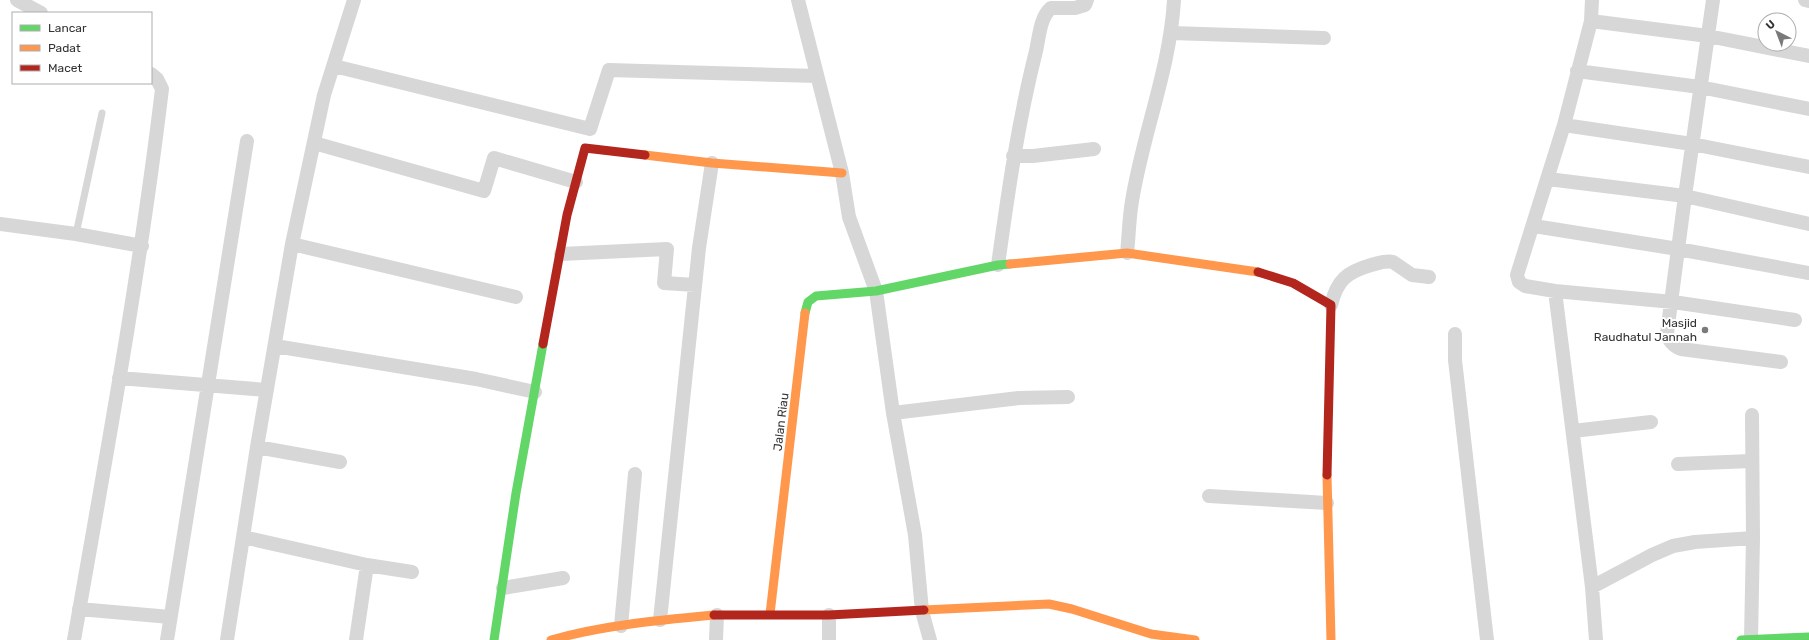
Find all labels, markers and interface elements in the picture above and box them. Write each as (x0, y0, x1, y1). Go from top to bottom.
legend (12, 12, 152, 84)
north arrow (1757, 12, 1797, 52)
text: U (1763, 17, 1778, 32)
text: Lancar (48, 21, 87, 35)
text: Padat (48, 41, 81, 55)
text: Macet (48, 61, 82, 75)
place label: Masjid Raudhatul Jannah (1594, 316, 1697, 344)
marker: Masjid Raudhatul Jannah (1700, 325, 1710, 335)
street label: Jalan Riau (770, 392, 792, 452)

